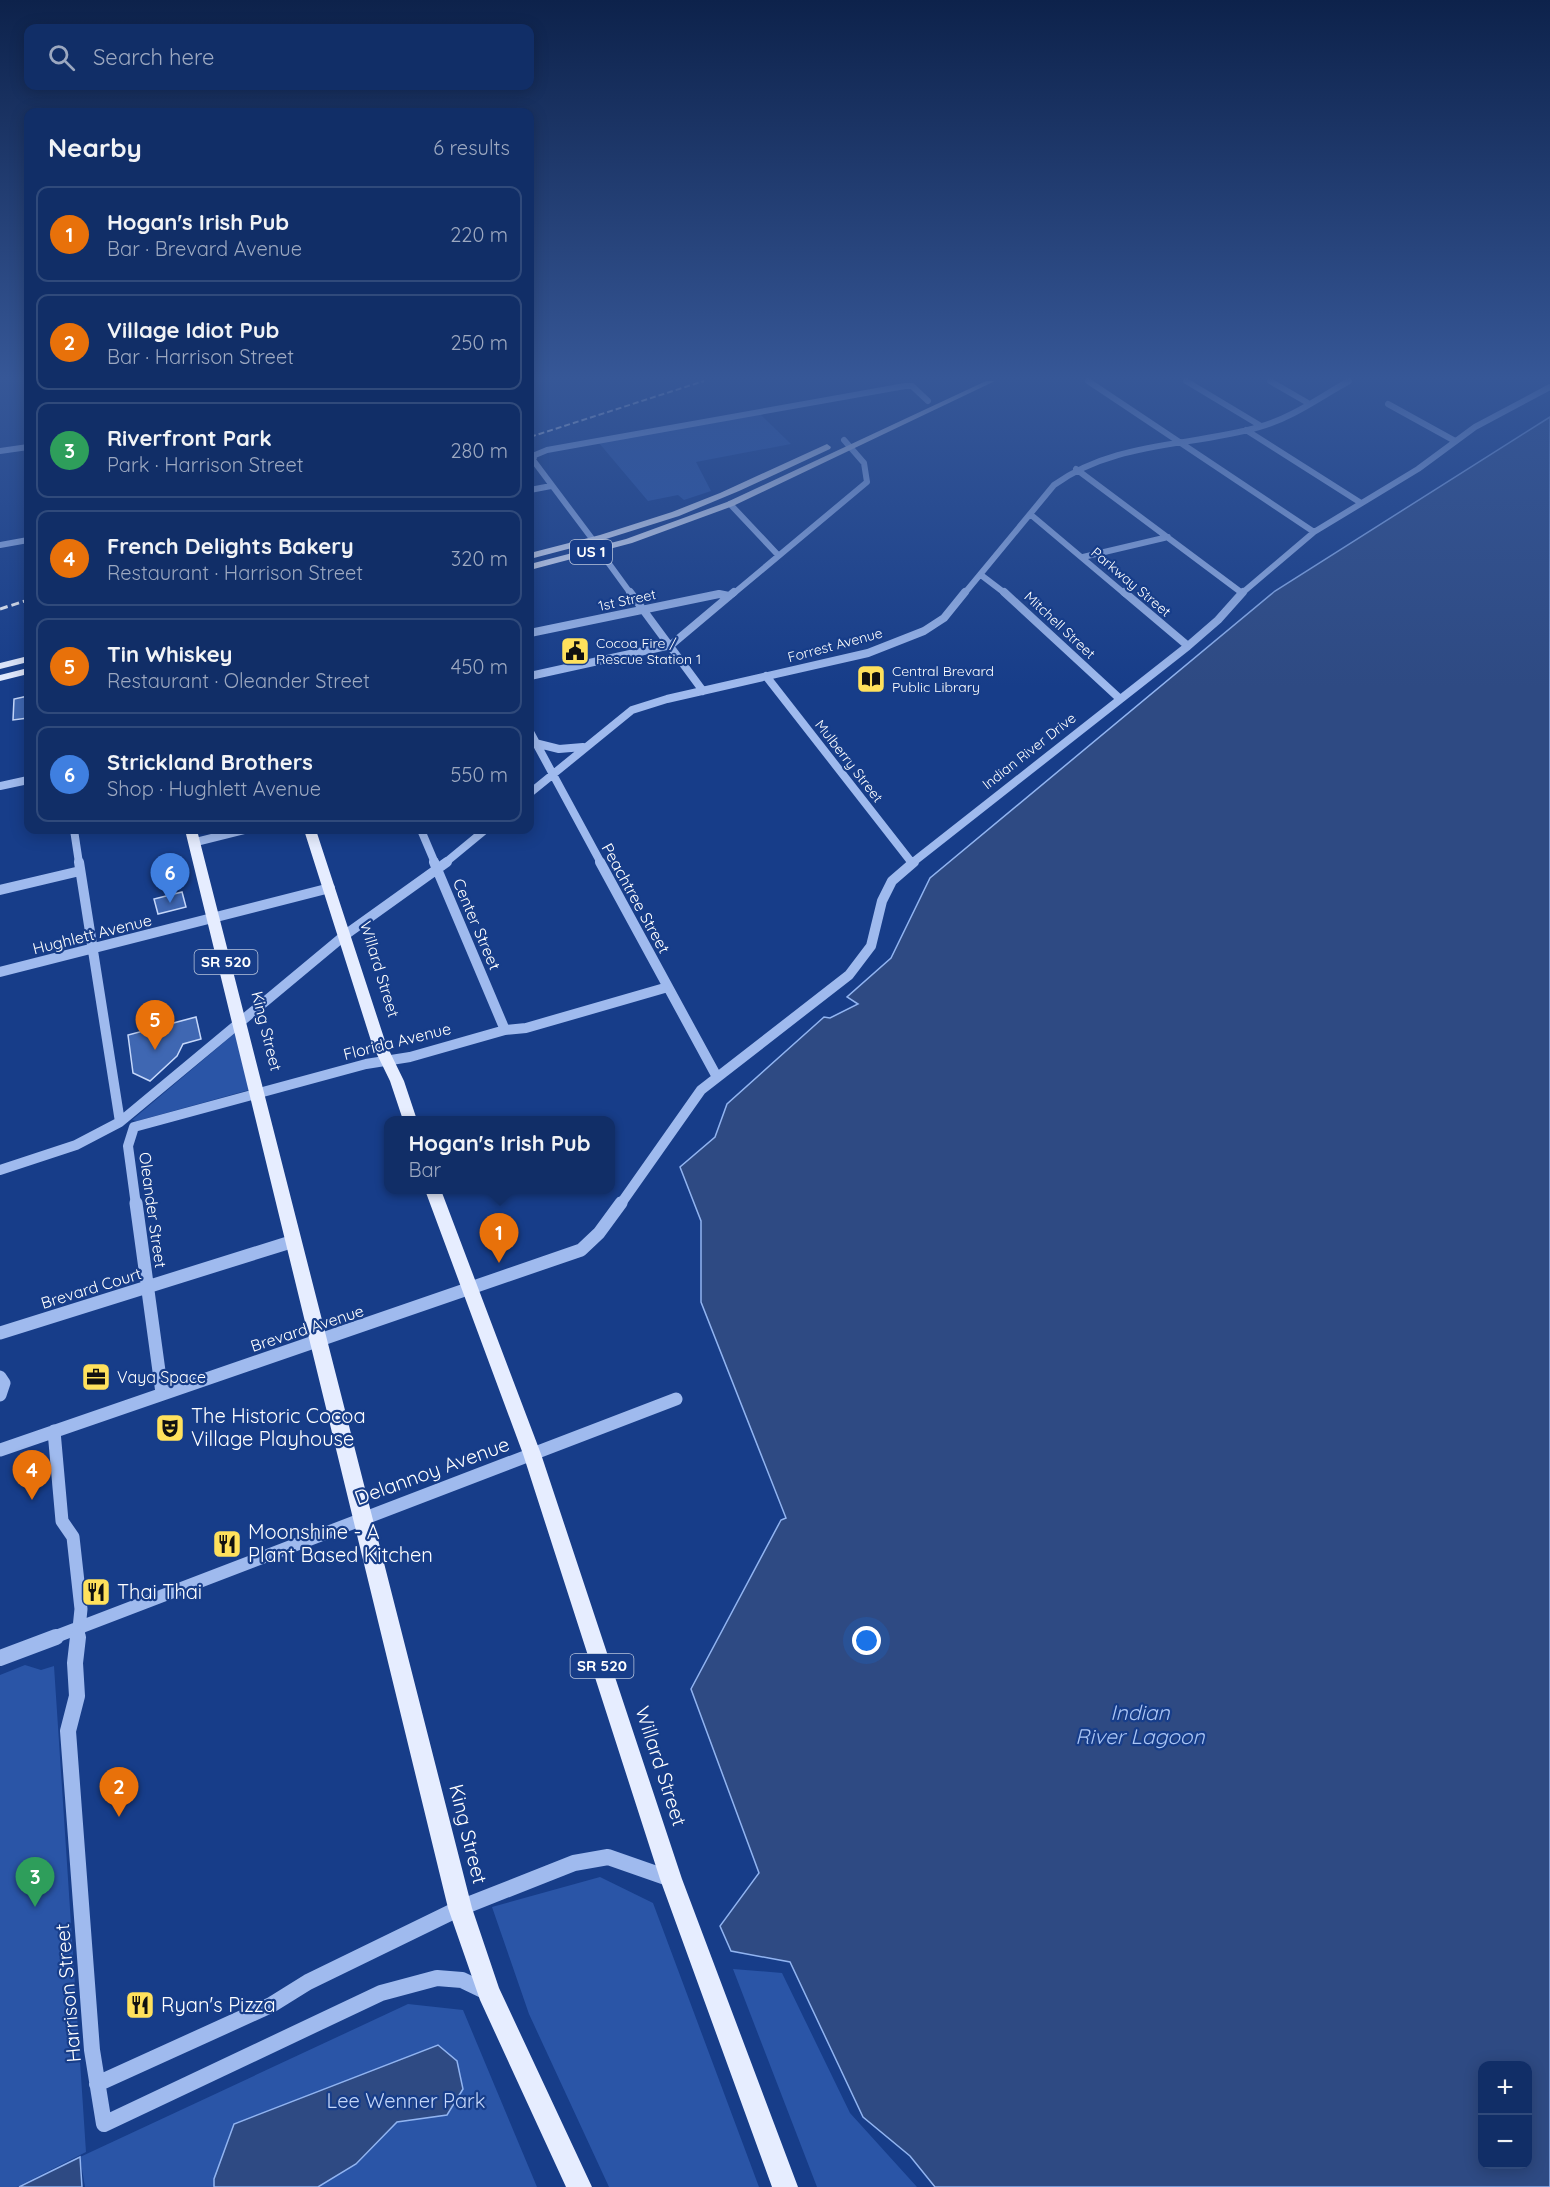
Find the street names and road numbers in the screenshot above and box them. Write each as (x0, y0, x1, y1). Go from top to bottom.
road number: US 1 (570, 540, 612, 564)
street label: Parkway Street (1087, 543, 1175, 621)
street label: 1st Street (596, 585, 658, 615)
street label: Mitchell Street (1021, 587, 1100, 663)
street label: Forrest Avenue (786, 624, 885, 666)
street label: Indian River Drive (979, 709, 1080, 793)
street label: Mulberry Street (811, 716, 887, 806)
street label: Peachtree Street (597, 839, 675, 957)
street label: Center Street (449, 875, 505, 973)
street label: Hughlett Avenue (30, 910, 154, 958)
street label: Willard Street (356, 918, 404, 1020)
road number: SR 520 (194, 950, 258, 974)
street label: King Street (247, 989, 287, 1073)
street label: Florida Avenue (341, 1018, 453, 1064)
street label: Oleander Street (135, 1151, 171, 1269)
street label: Brevard Court (38, 1263, 144, 1313)
street label: Brevard Avenue (248, 1300, 366, 1356)
street label: Delannoy Avenue (351, 1431, 513, 1510)
road number: SR 520 (570, 1654, 634, 1678)
street label: Willard Street (630, 1703, 693, 1829)
street label: King Street (444, 1781, 493, 1887)
street label: Harrison Street (49, 1922, 86, 2064)

